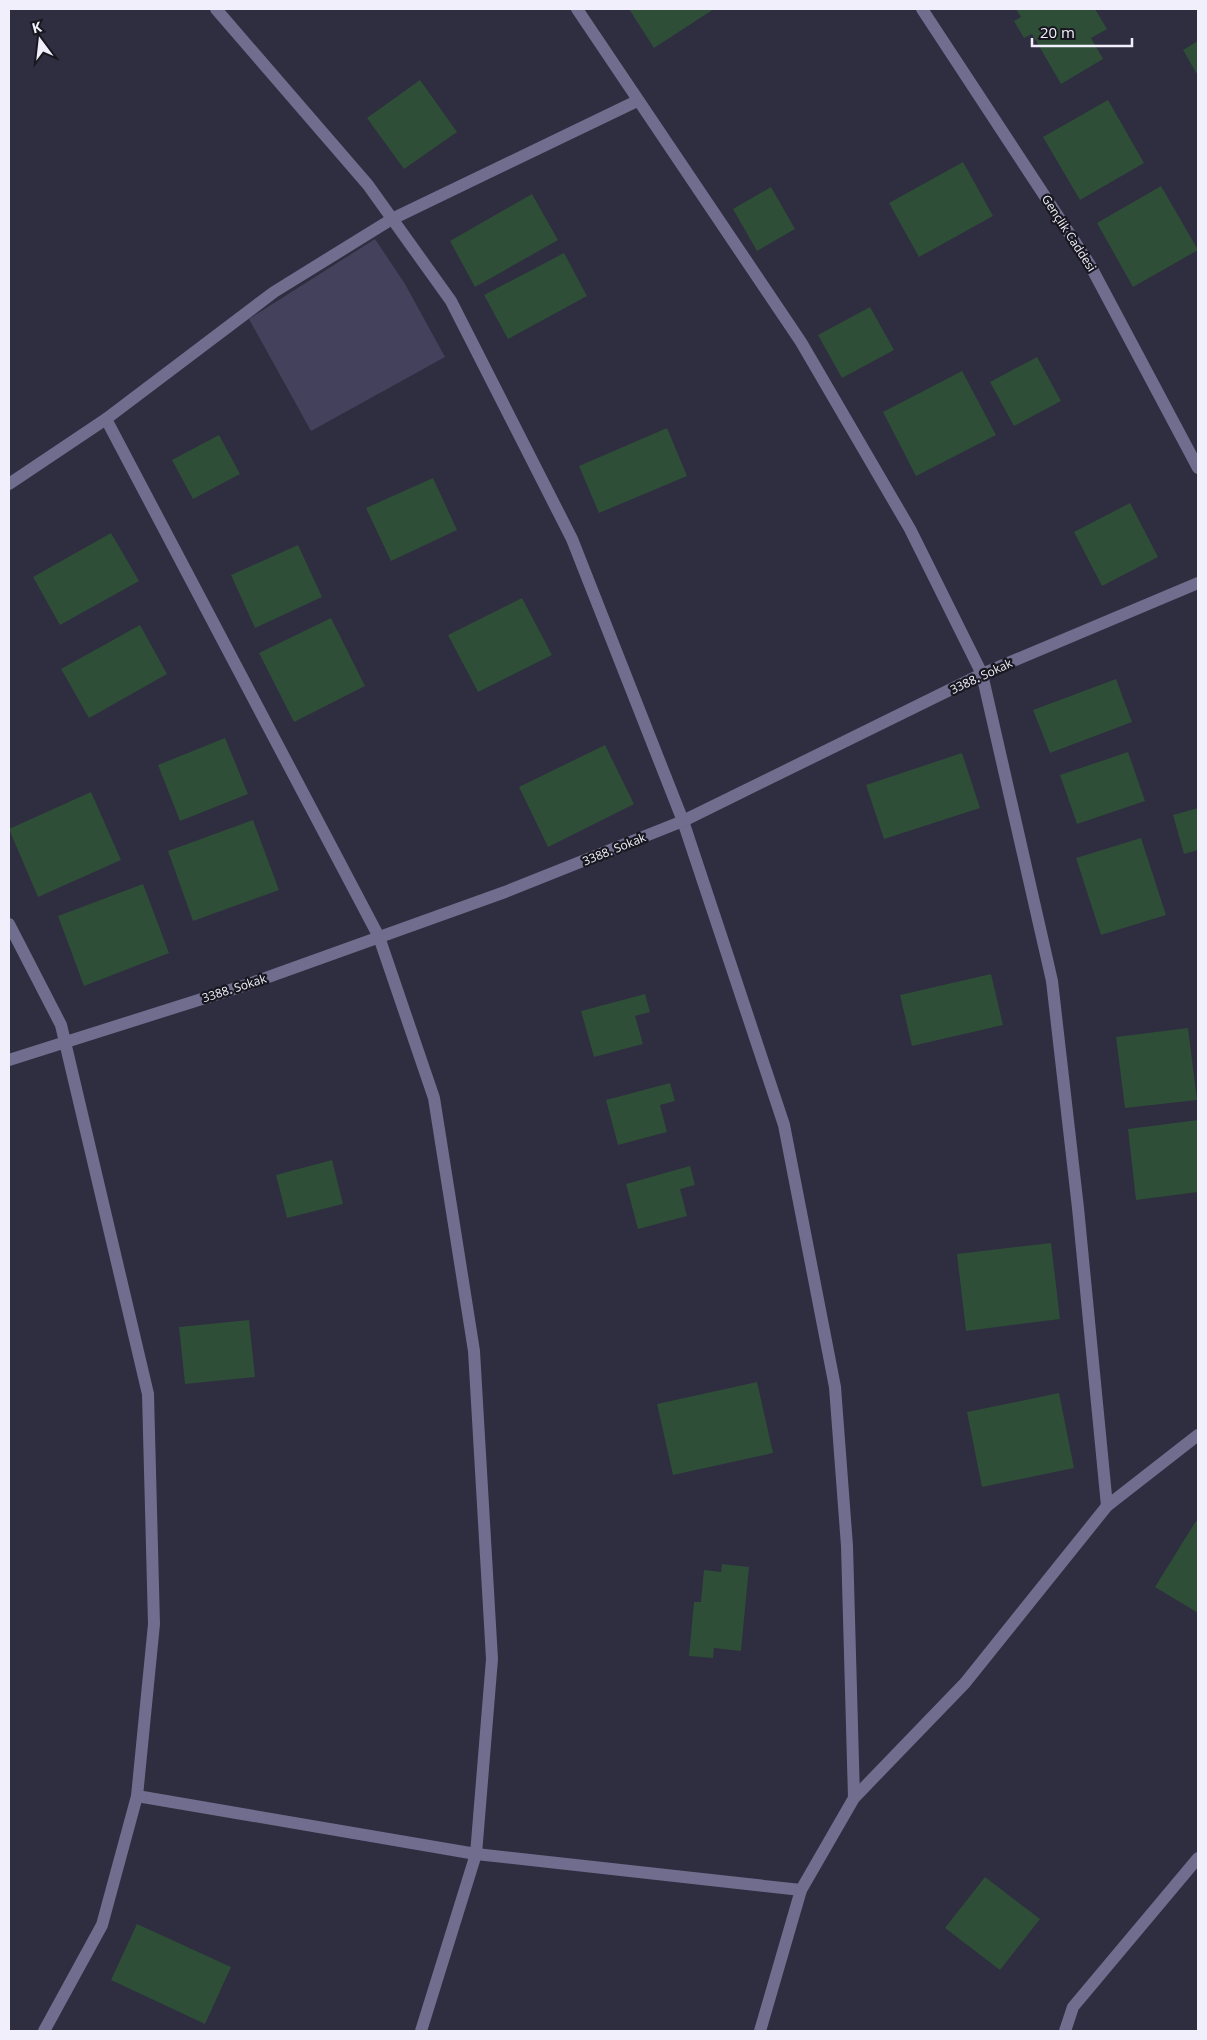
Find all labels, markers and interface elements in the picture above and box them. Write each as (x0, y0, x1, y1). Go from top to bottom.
north arrow (15, 15, 65, 65)
scale bar (1032, 15, 1132, 47)
text: K (30, 16, 44, 37)
text: 20 m (1040, 22, 1075, 42)
street label: Gençlik Caddesi (1038, 191, 1100, 275)
street label: 3388. Sokak (947, 654, 1015, 698)
street label: 3388. Sokak (580, 828, 649, 869)
street label: 3388. Sokak (200, 969, 269, 1006)

